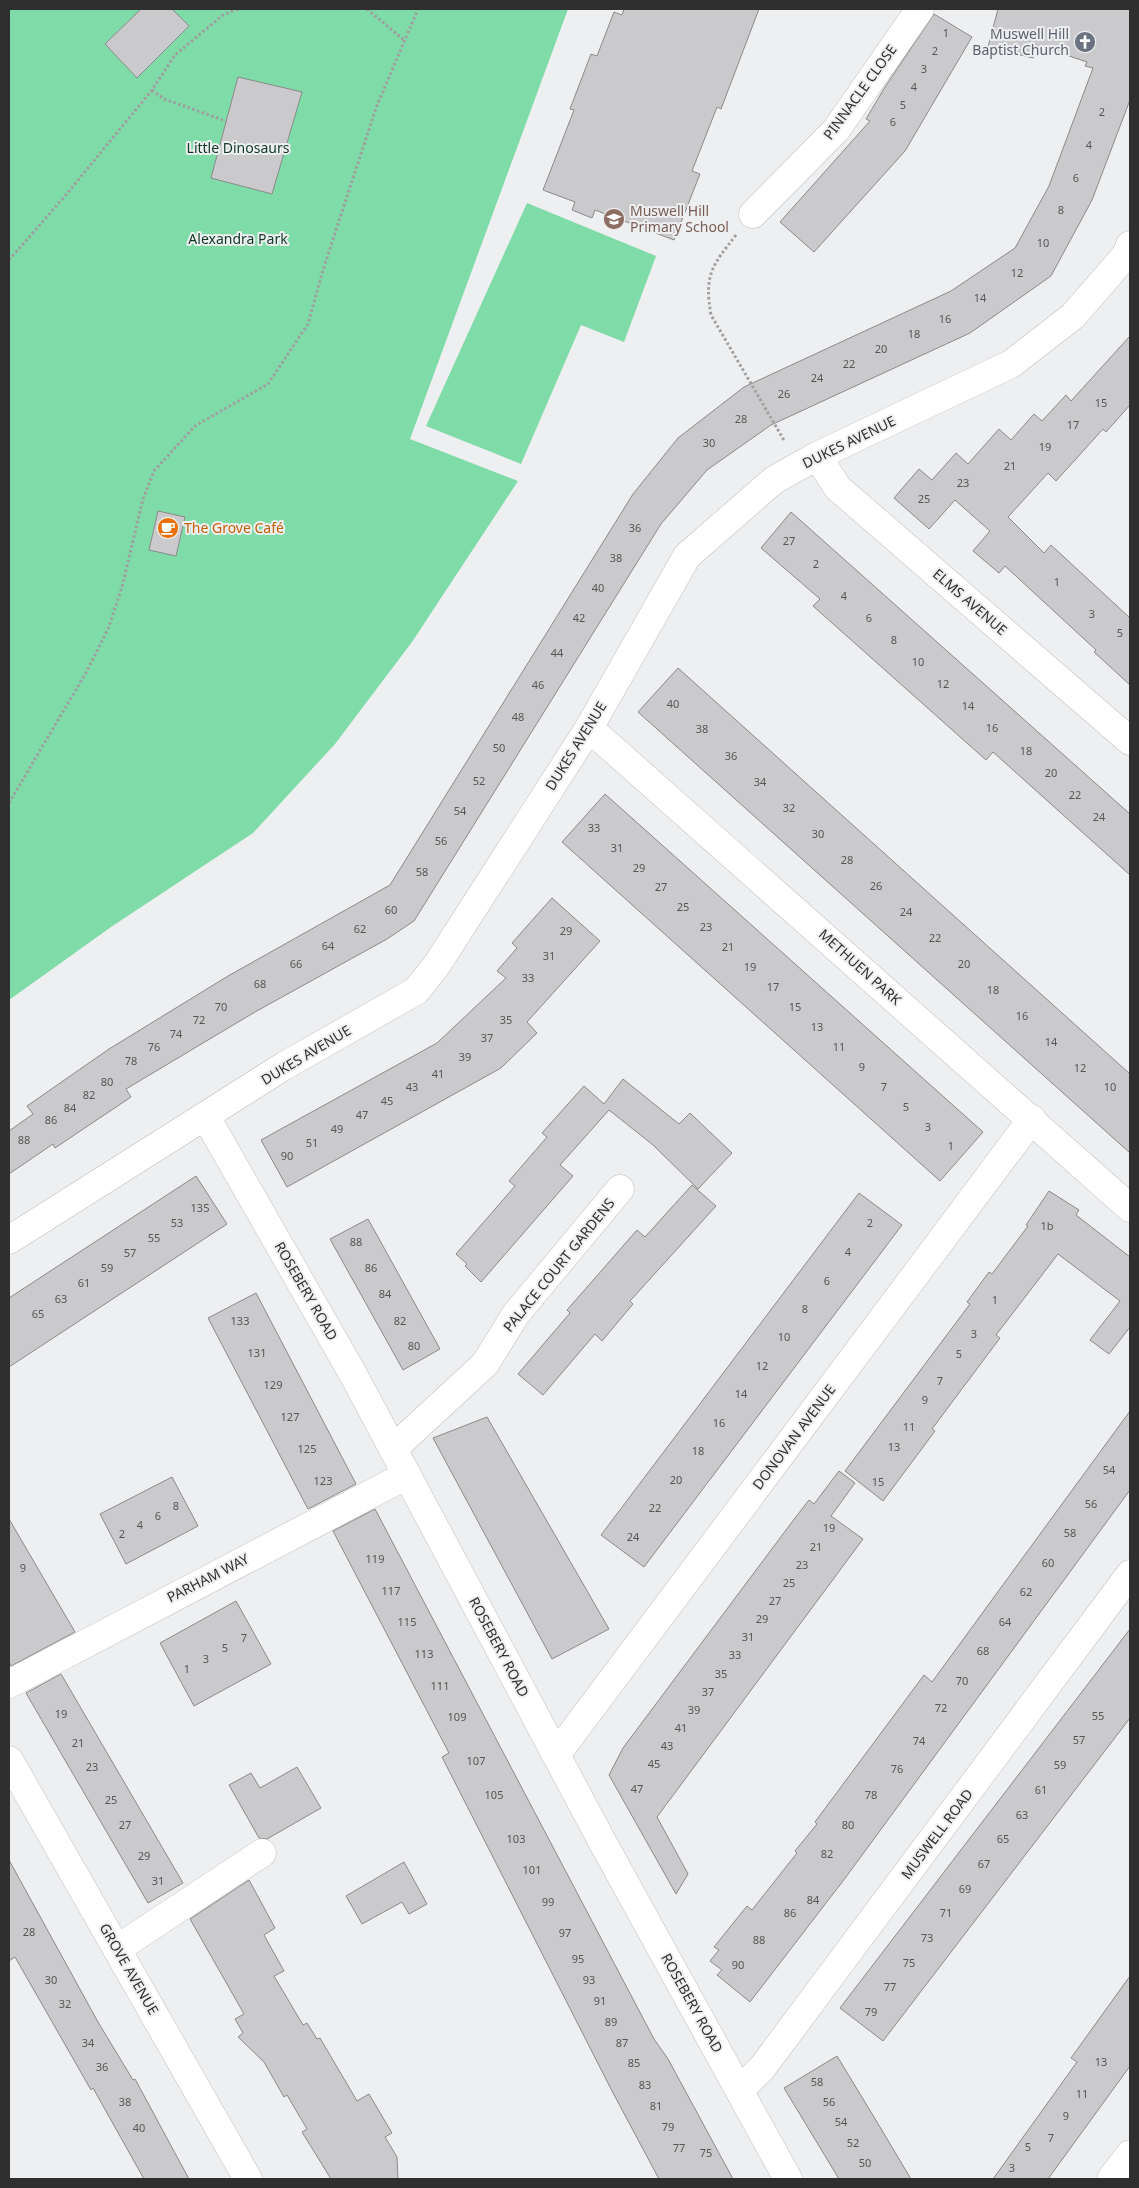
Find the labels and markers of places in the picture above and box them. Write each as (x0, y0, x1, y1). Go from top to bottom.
place label: Muswell Hill Baptist Church (972, 24, 1069, 59)
church icon: Muswell Hill Baptist Church (1073, 30, 1097, 54)
place label: Muswell Hill Primary School (630, 201, 729, 236)
school or university icon: Muswell Hill Primary School (602, 207, 626, 231)
cafe icon: The Grove Café (156, 516, 180, 540)
place label: The Grove Café (184, 518, 284, 537)

